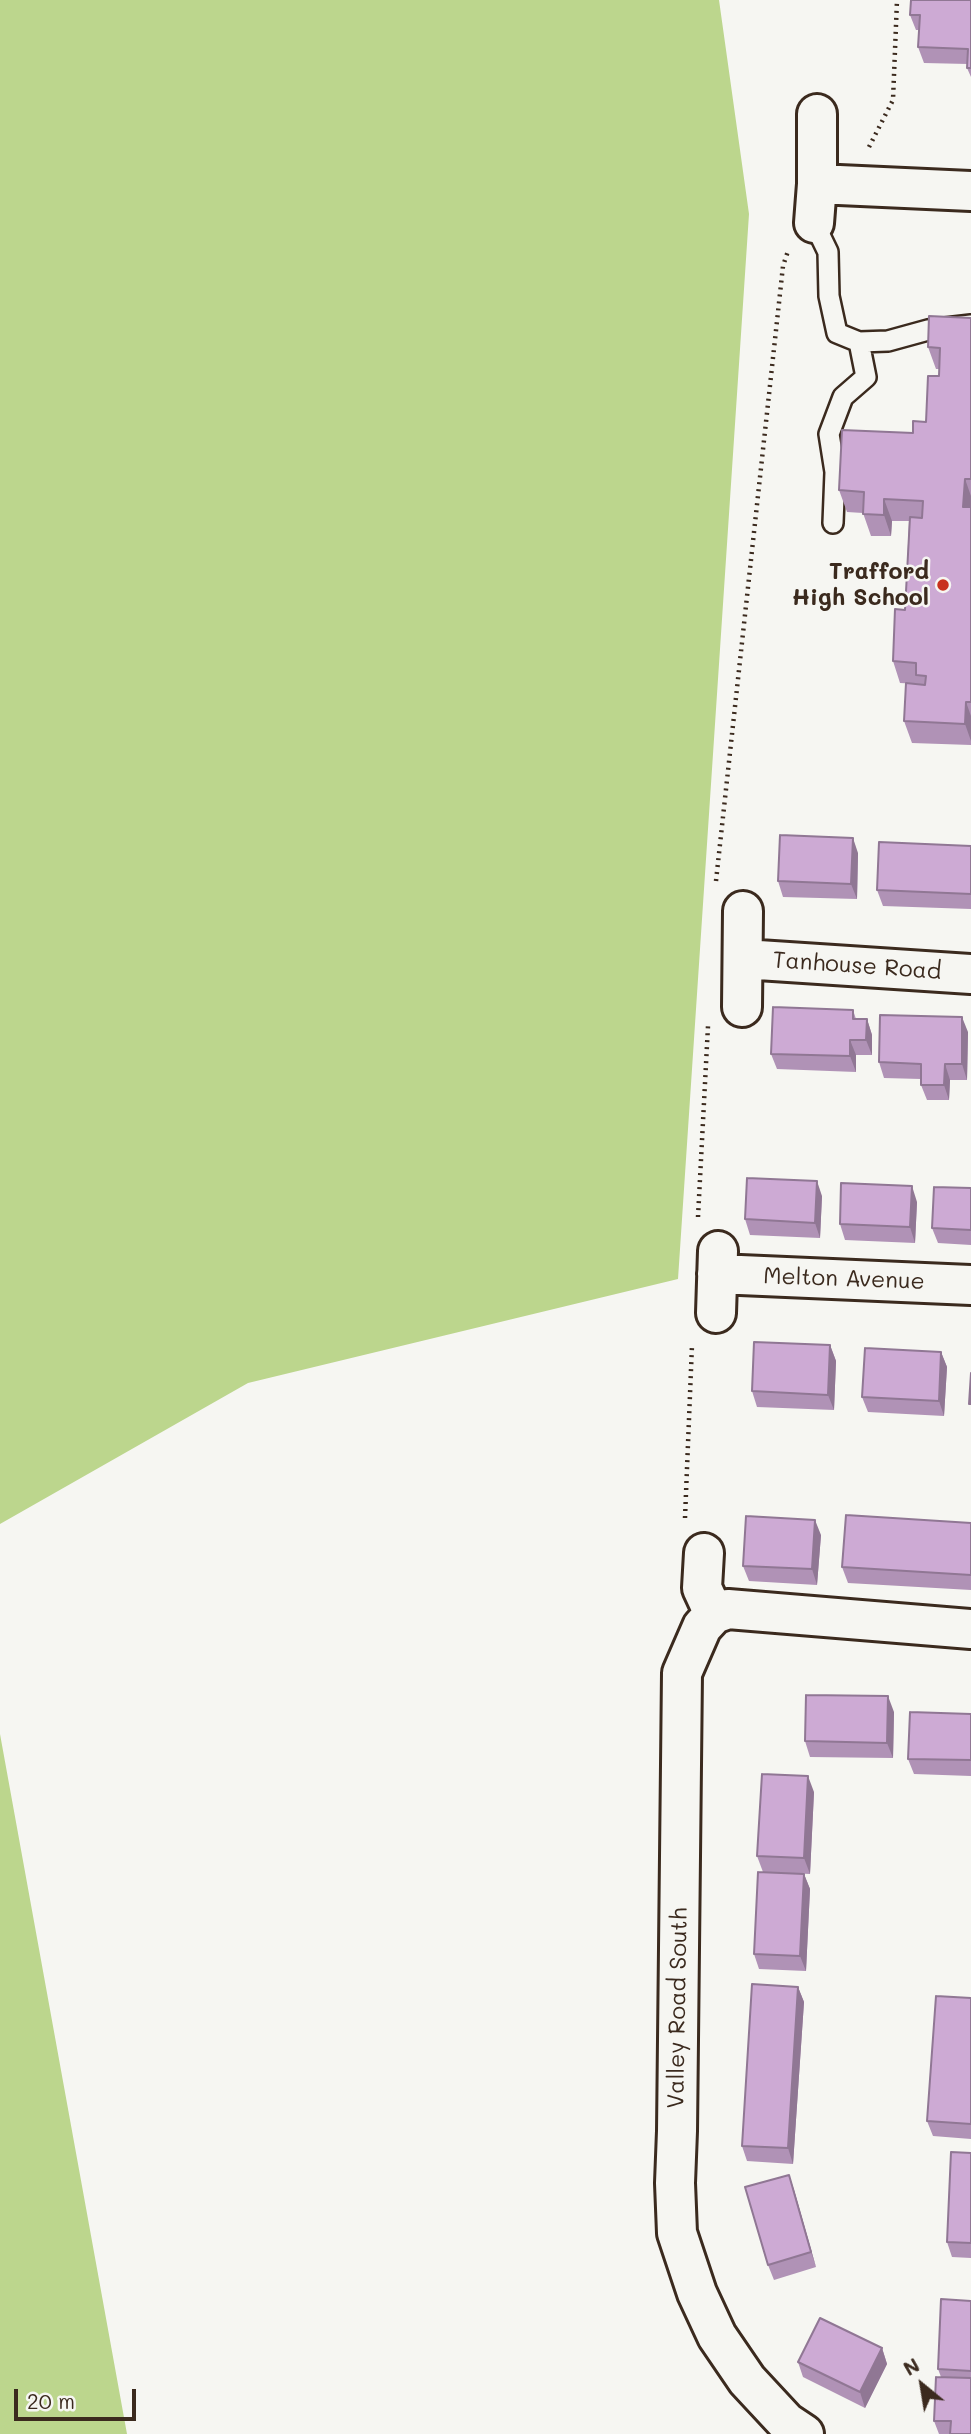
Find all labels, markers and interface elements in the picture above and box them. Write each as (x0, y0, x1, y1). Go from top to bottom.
place label: Trafford High School (792, 558, 929, 612)
marker: Trafford High School (935, 577, 951, 593)
street label: Tanhouse Road (772, 946, 942, 986)
street label: Melton Avenue (763, 1262, 925, 1296)
street label: Valley Road South (662, 1907, 694, 2109)
north arrow (887, 2350, 957, 2420)
text: N (899, 2352, 924, 2381)
scale bar (18, 2374, 140, 2418)
text: 20 m (27, 2387, 75, 2414)

